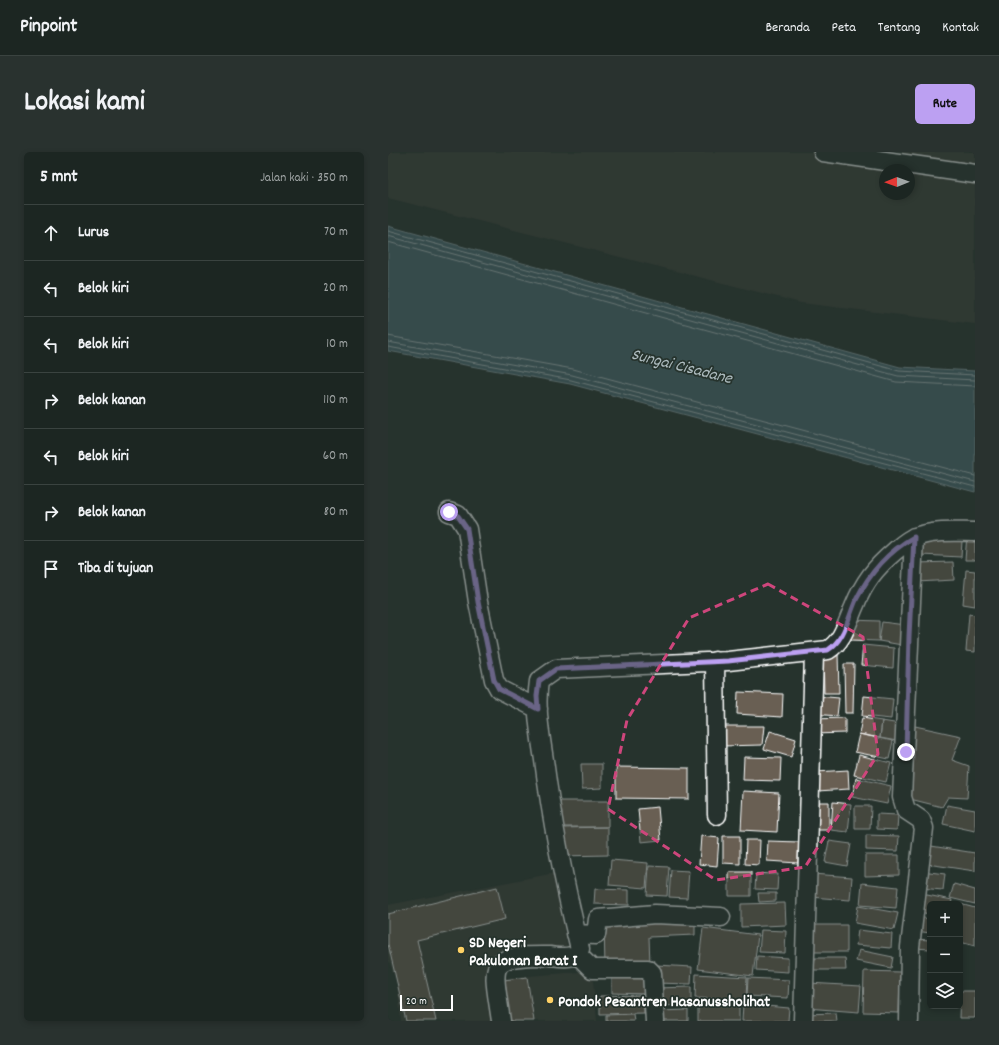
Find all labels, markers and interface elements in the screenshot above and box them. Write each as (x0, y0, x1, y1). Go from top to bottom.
text: Pinpoint (20, 14, 77, 41)
text: Beranda (765, 18, 810, 38)
text: Peta (832, 18, 856, 38)
text: Tentang (878, 18, 920, 38)
text: Kontak (942, 18, 979, 38)
text: Lokasi kami (24, 84, 145, 124)
button: Rute (915, 84, 975, 124)
north arrow (879, 164, 915, 200)
text: 5 mnt (40, 166, 78, 190)
text: Jalan kaki · 350 m (260, 169, 348, 188)
icon: ahead (40, 222, 62, 244)
text: Lurus (78, 222, 109, 244)
text: 70 m (324, 223, 348, 242)
icon: left (40, 278, 62, 300)
text: Belok kiri (78, 278, 129, 300)
text: 20 m (323, 279, 348, 298)
icon: left (40, 334, 62, 356)
text: Belok kiri (78, 334, 129, 356)
text: 10 m (326, 335, 348, 354)
water label: Sungai Cisadane (628, 344, 736, 392)
icon: right (40, 390, 62, 412)
text: Belok kanan (78, 390, 146, 412)
text: 110 m (323, 391, 348, 410)
icon: left (40, 446, 62, 468)
text: Belok kiri (78, 446, 129, 468)
text: 60 m (323, 447, 348, 466)
icon: right (40, 502, 62, 524)
text: Belok kanan (78, 502, 146, 524)
text: 80 m (324, 503, 348, 522)
route start (440, 503, 458, 521)
icon: arrive (40, 558, 62, 580)
text: Tiba di tujuan (78, 558, 153, 580)
route end (897, 743, 915, 761)
map controls (927, 901, 963, 1009)
button: + (927, 901, 963, 937)
place label: SD Negeri Pakulonan Barat I (469, 932, 578, 973)
button: − (927, 937, 963, 973)
marker: SD Negeri Pakulonan Barat I (456, 945, 466, 955)
button: layers (927, 973, 963, 1009)
place label: Pondok Pesantren Hasanussholihat (558, 991, 770, 1014)
scale bar (400, 993, 453, 1012)
text: 20 m (406, 994, 427, 1010)
marker: Pondok Pesantren Hasanussholihat (545, 995, 555, 1005)

